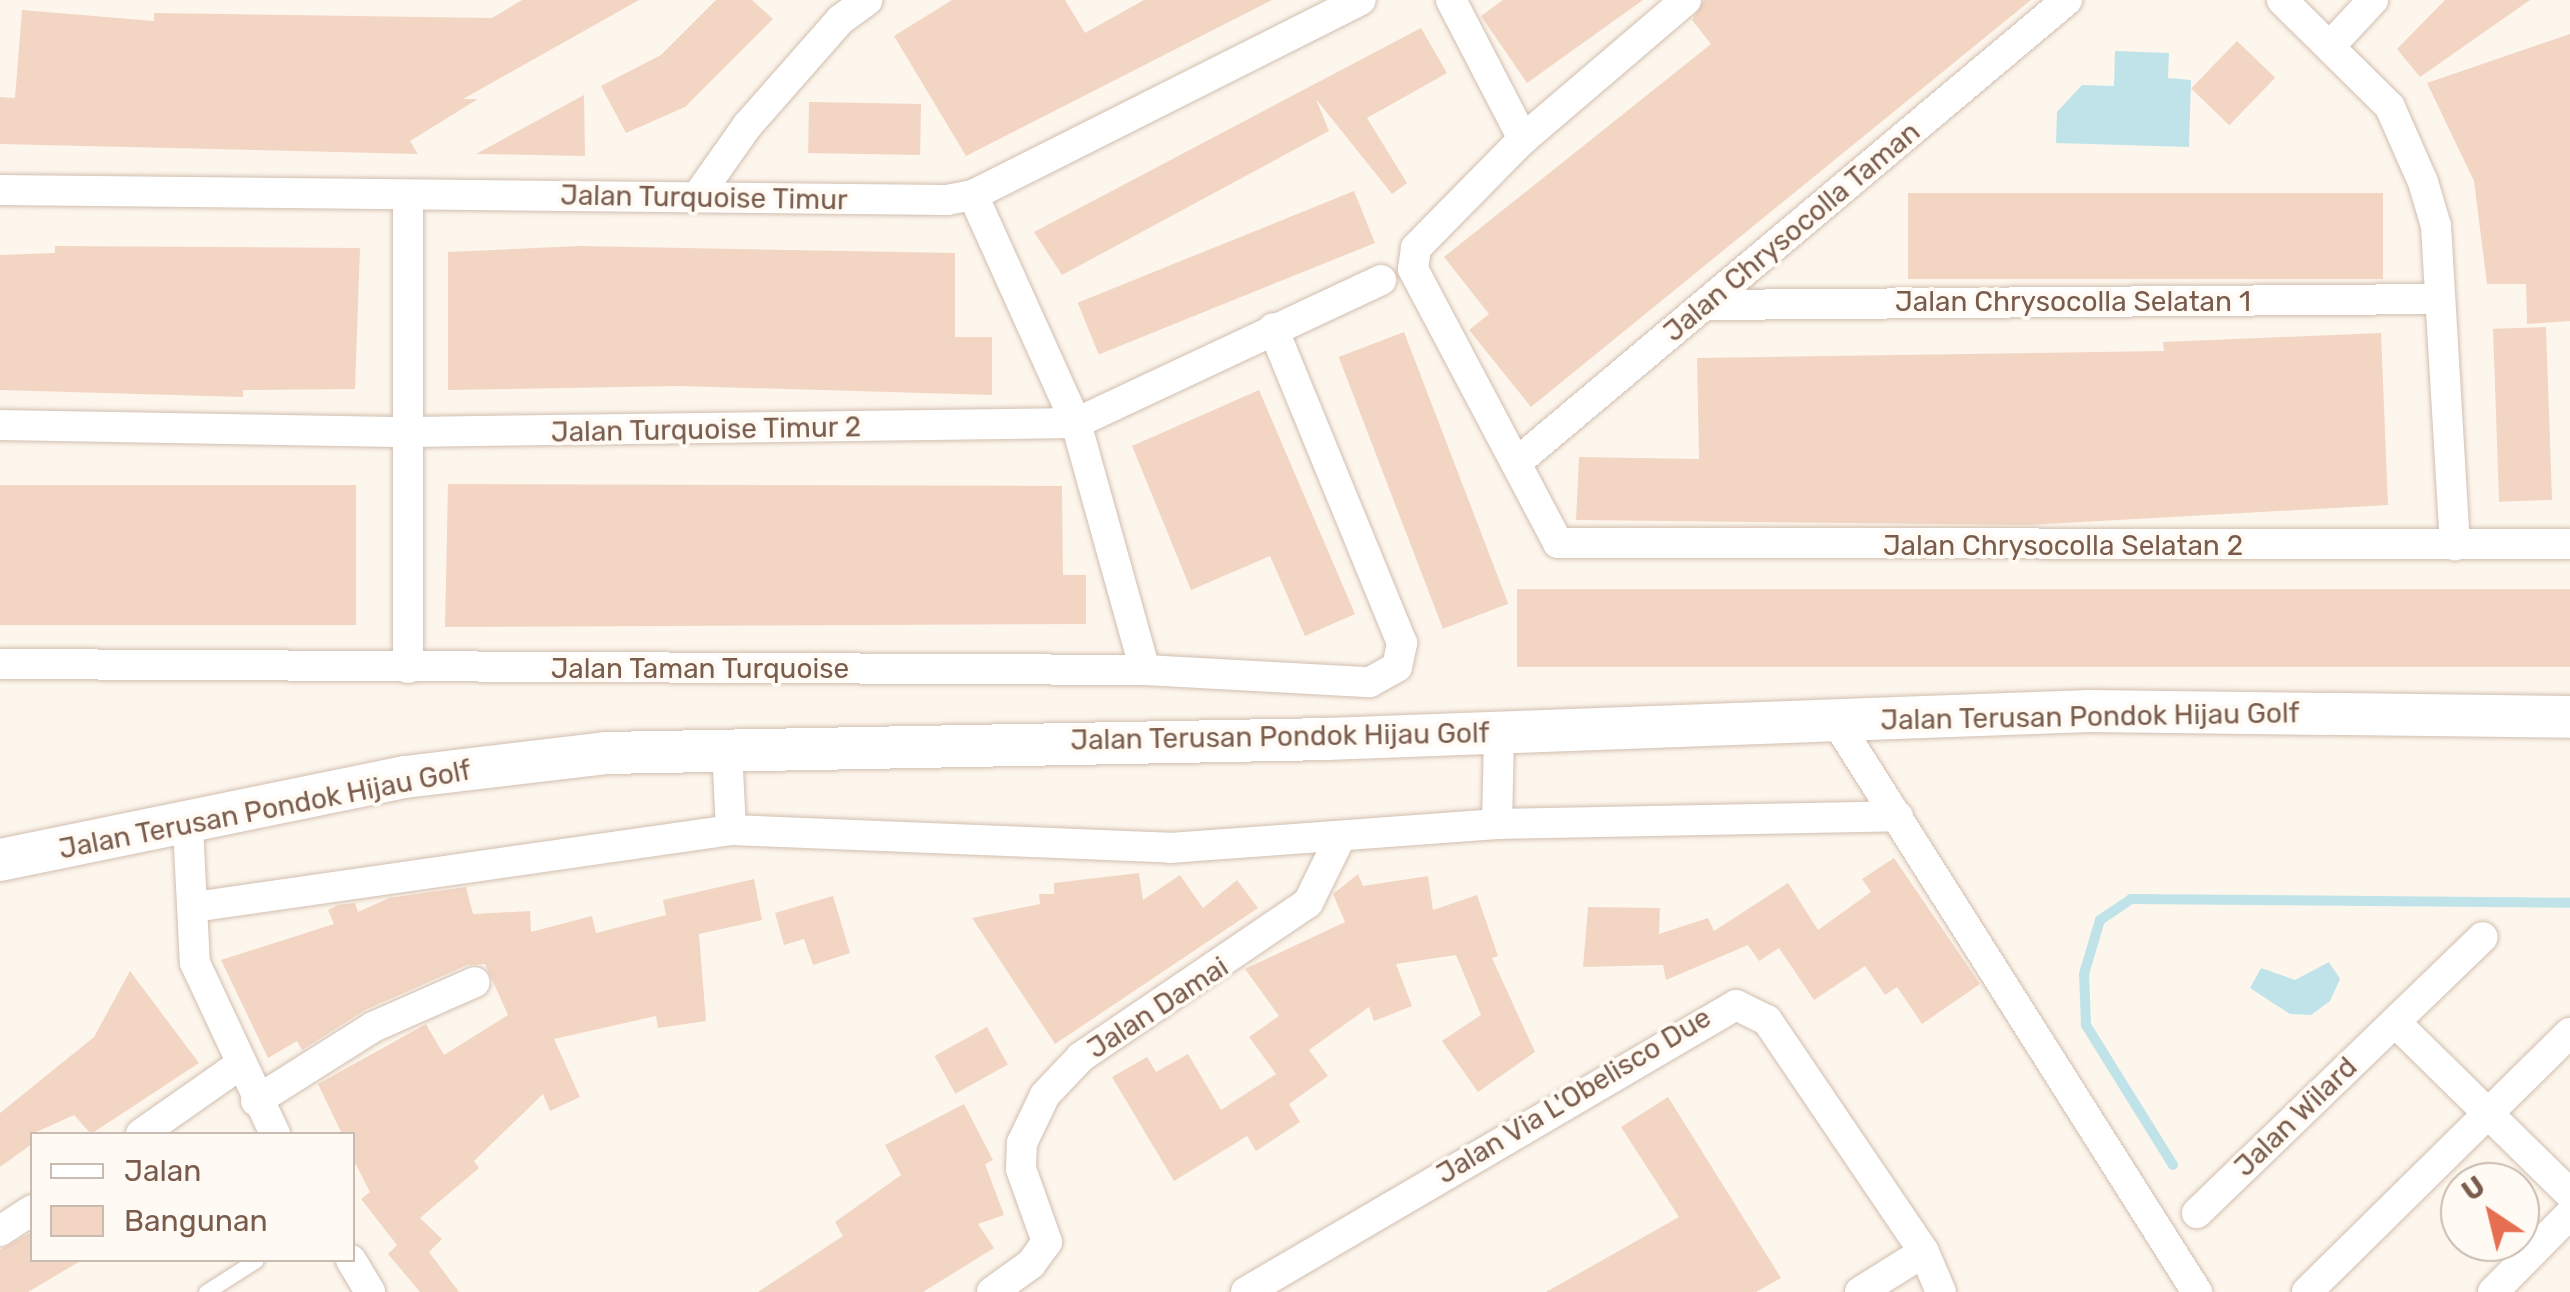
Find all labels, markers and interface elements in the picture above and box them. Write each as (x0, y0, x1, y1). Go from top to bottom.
street label: Jalan Chrysocolla Taman (1657, 115, 1927, 349)
street label: Jalan Turquoise Timur (559, 179, 849, 217)
street label: Jalan Chrysocolla Selatan 1 (1895, 285, 2251, 319)
street label: Jalan Turquoise Timur 2 (550, 410, 862, 450)
street label: Jalan Chrysocolla Selatan 2 (1883, 529, 2243, 563)
street label: Jalan Taman Turquoise (550, 652, 850, 686)
street label: Jalan Terusan Pondok Hijau Golf (1880, 697, 2300, 737)
street label: Jalan Terusan Pondok Hijau Golf (1070, 717, 1490, 757)
street label: Jalan Terusan Pondok Hijau Golf (56, 753, 474, 867)
street label: Jalan Damai (1081, 950, 1235, 1066)
street label: Jalan Via L'Obelisco Due (1430, 1001, 1718, 1191)
street label: Jalan Wilard (2228, 1050, 2364, 1184)
legend (30, 1132, 355, 1262)
text: Jalan (124, 1153, 202, 1189)
north arrow (2440, 1162, 2540, 1262)
text: U (2456, 1169, 2491, 1208)
text: Bangunan (124, 1203, 268, 1239)

